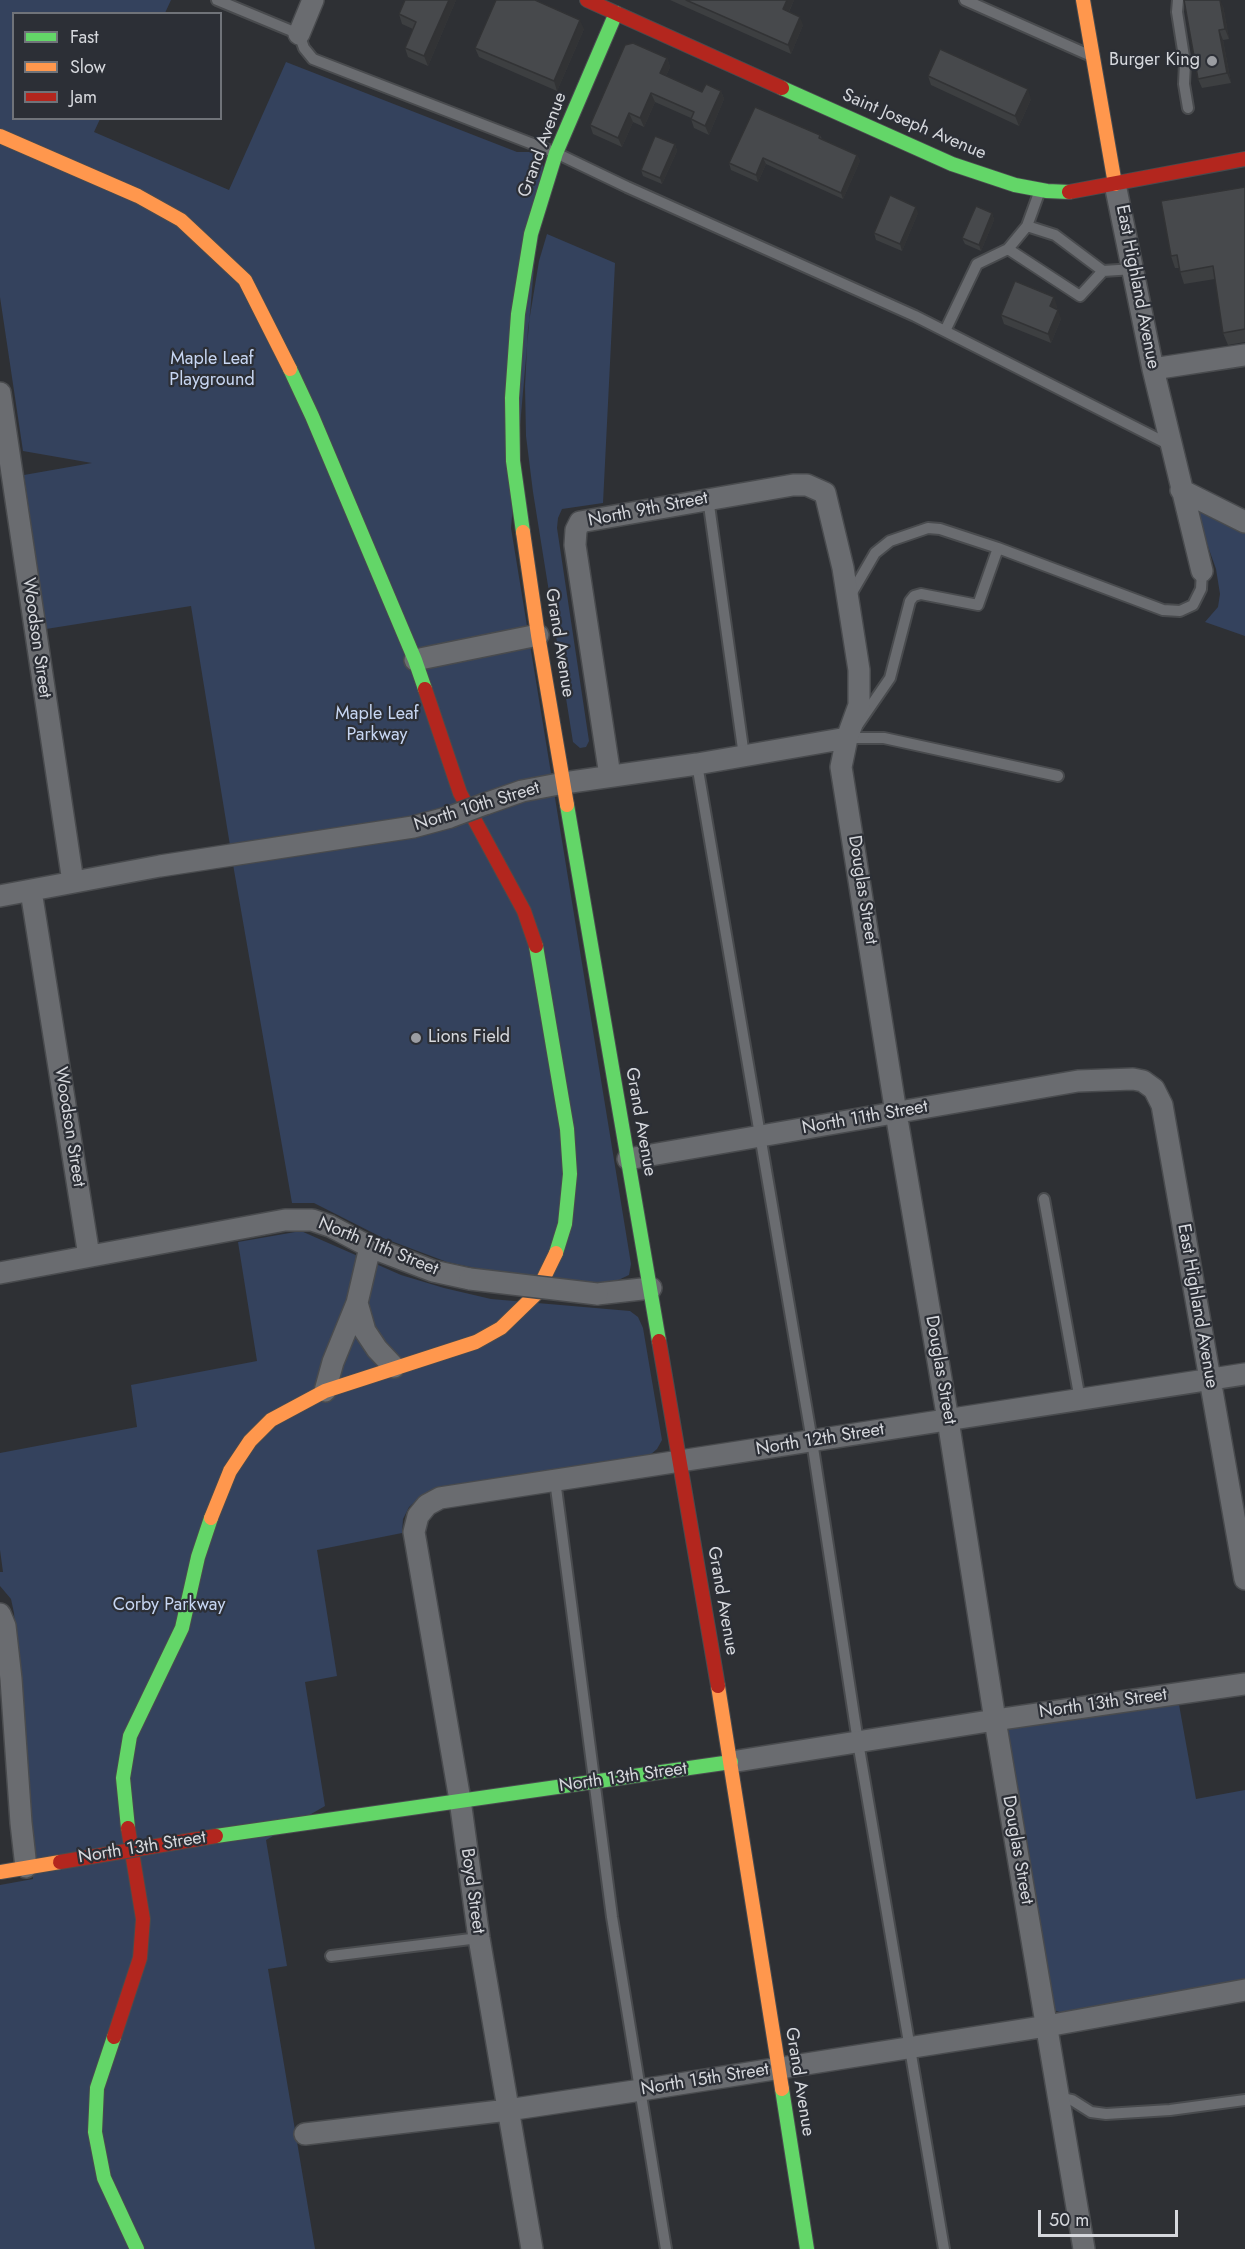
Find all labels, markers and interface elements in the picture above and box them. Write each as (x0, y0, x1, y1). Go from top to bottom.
legend (12, 12, 222, 120)
text: Fast (70, 24, 99, 50)
place label: Burger King (1109, 50, 1200, 72)
text: Slow (70, 54, 106, 80)
marker: Burger King (1205, 54, 1219, 68)
text: Jam (70, 84, 97, 110)
street label: Saint Joseph Avenue (839, 85, 989, 165)
street label: Grand Avenue (514, 90, 572, 200)
street label: East Highland Avenue (1110, 203, 1164, 371)
park label: Maple Leaf Playground (169, 349, 255, 392)
street label: North 9th Street (586, 488, 710, 532)
street label: Woodson Street (17, 576, 55, 700)
street label: Grand Avenue (540, 587, 578, 699)
park label: Maple Leaf Parkway (335, 704, 419, 746)
street label: North 10th Street (412, 778, 542, 836)
street label: Douglas Street (843, 834, 881, 946)
place label: Lions Field (428, 1027, 510, 1049)
marker: Lions Field (409, 1031, 423, 1045)
street label: Woodson Street (49, 1065, 89, 1189)
street label: Grand Avenue (620, 1066, 660, 1178)
street label: North 11th Street (800, 1096, 930, 1140)
street label: North 11th Street (315, 1213, 441, 1281)
street label: East Highland Avenue (1172, 1222, 1222, 1390)
street label: Douglas Street (920, 1314, 960, 1426)
street label: North 12th Street (754, 1419, 886, 1461)
street label: Grand Avenue (702, 1545, 742, 1657)
park label: Corby Parkway (113, 1595, 225, 1617)
street label: North 13th Street (1038, 1684, 1168, 1724)
street label: North 13th Street (558, 1758, 688, 1798)
street label: Douglas Street (997, 1794, 1037, 1906)
street label: North 13th Street (77, 1827, 207, 1869)
street label: Boyd Street (455, 1847, 489, 1935)
street label: Grand Avenue (780, 2026, 818, 2138)
street label: North 15th Street (639, 2059, 771, 2101)
scale bar (1041, 2198, 1180, 2236)
text: 50 m (1049, 2207, 1089, 2233)

